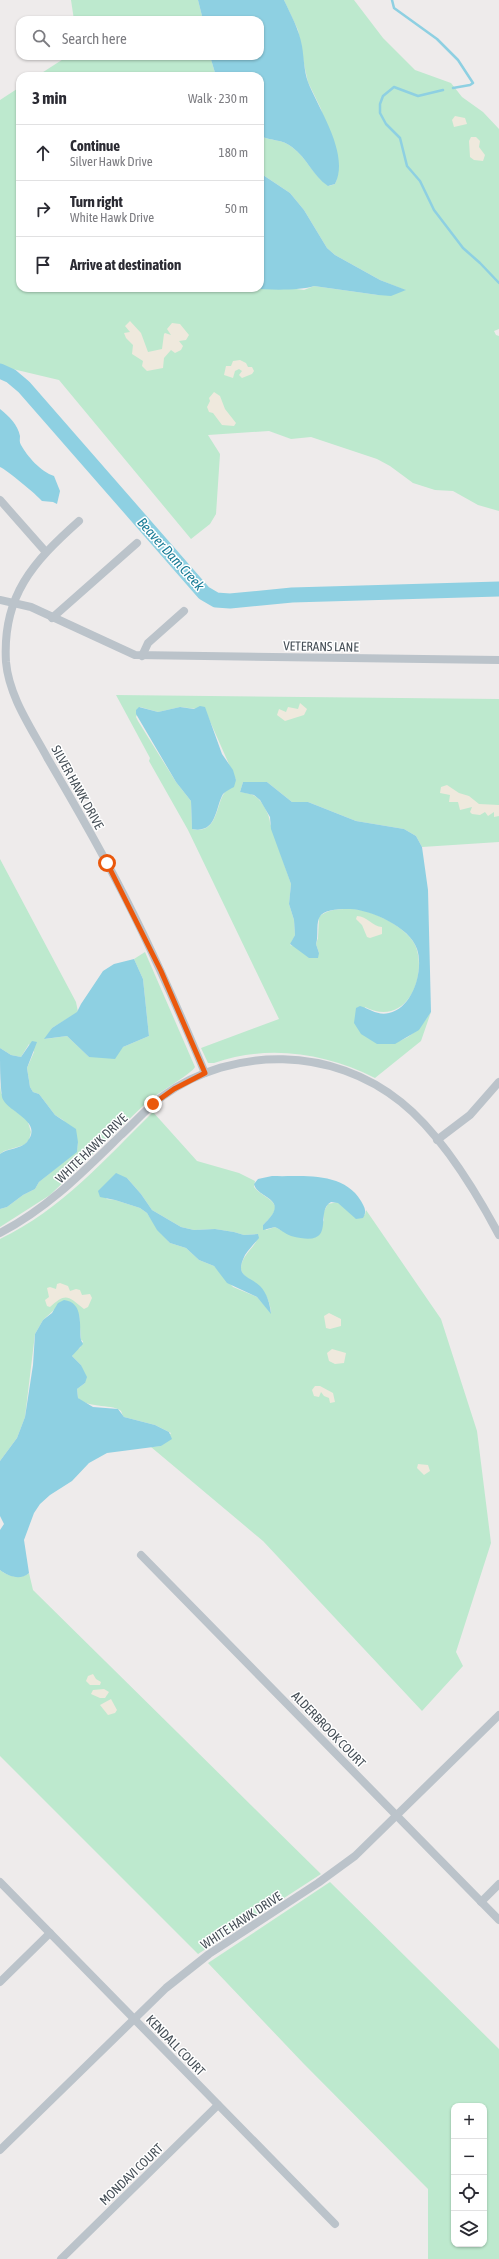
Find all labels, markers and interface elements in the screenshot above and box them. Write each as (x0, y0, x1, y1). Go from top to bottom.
search box (16, 16, 264, 60)
icon: search (30, 27, 52, 49)
text: Search here (62, 30, 127, 47)
text: 3 min (32, 88, 67, 108)
text: Walk · 230 m (188, 91, 248, 106)
text: Continue (70, 137, 120, 154)
icon: ahead (32, 142, 54, 164)
text: 180 m (219, 145, 248, 160)
text: Silver Hawk Drive (70, 154, 153, 169)
text: Turn right (70, 193, 123, 210)
icon: right (32, 198, 54, 220)
text: 50 m (225, 201, 248, 216)
text: White Hawk Drive (70, 210, 154, 225)
icon: arrive (32, 254, 54, 276)
text: Arrive at destination (70, 256, 181, 273)
water label: Beaver Dam Creek (134, 514, 208, 594)
street label: VETERANS LANE (283, 638, 359, 655)
street label: SILVER HAWK DRIVE (48, 743, 107, 832)
route start (98, 854, 116, 872)
route end (144, 1095, 162, 1113)
street label: WHITE HAWK DRIVE (52, 1110, 131, 1186)
street label: ALDERBROOK COURT (289, 1688, 369, 1771)
street label: WHITE HAWK DRIVE (198, 1888, 285, 1952)
street label: KENDALL COURT (143, 2012, 208, 2079)
map controls (451, 2103, 487, 2247)
button: + (451, 2103, 487, 2139)
button: − (451, 2139, 487, 2175)
street label: MONDAVI COURT (97, 2140, 166, 2208)
button: locate (451, 2175, 487, 2211)
button: layers (451, 2211, 487, 2247)

